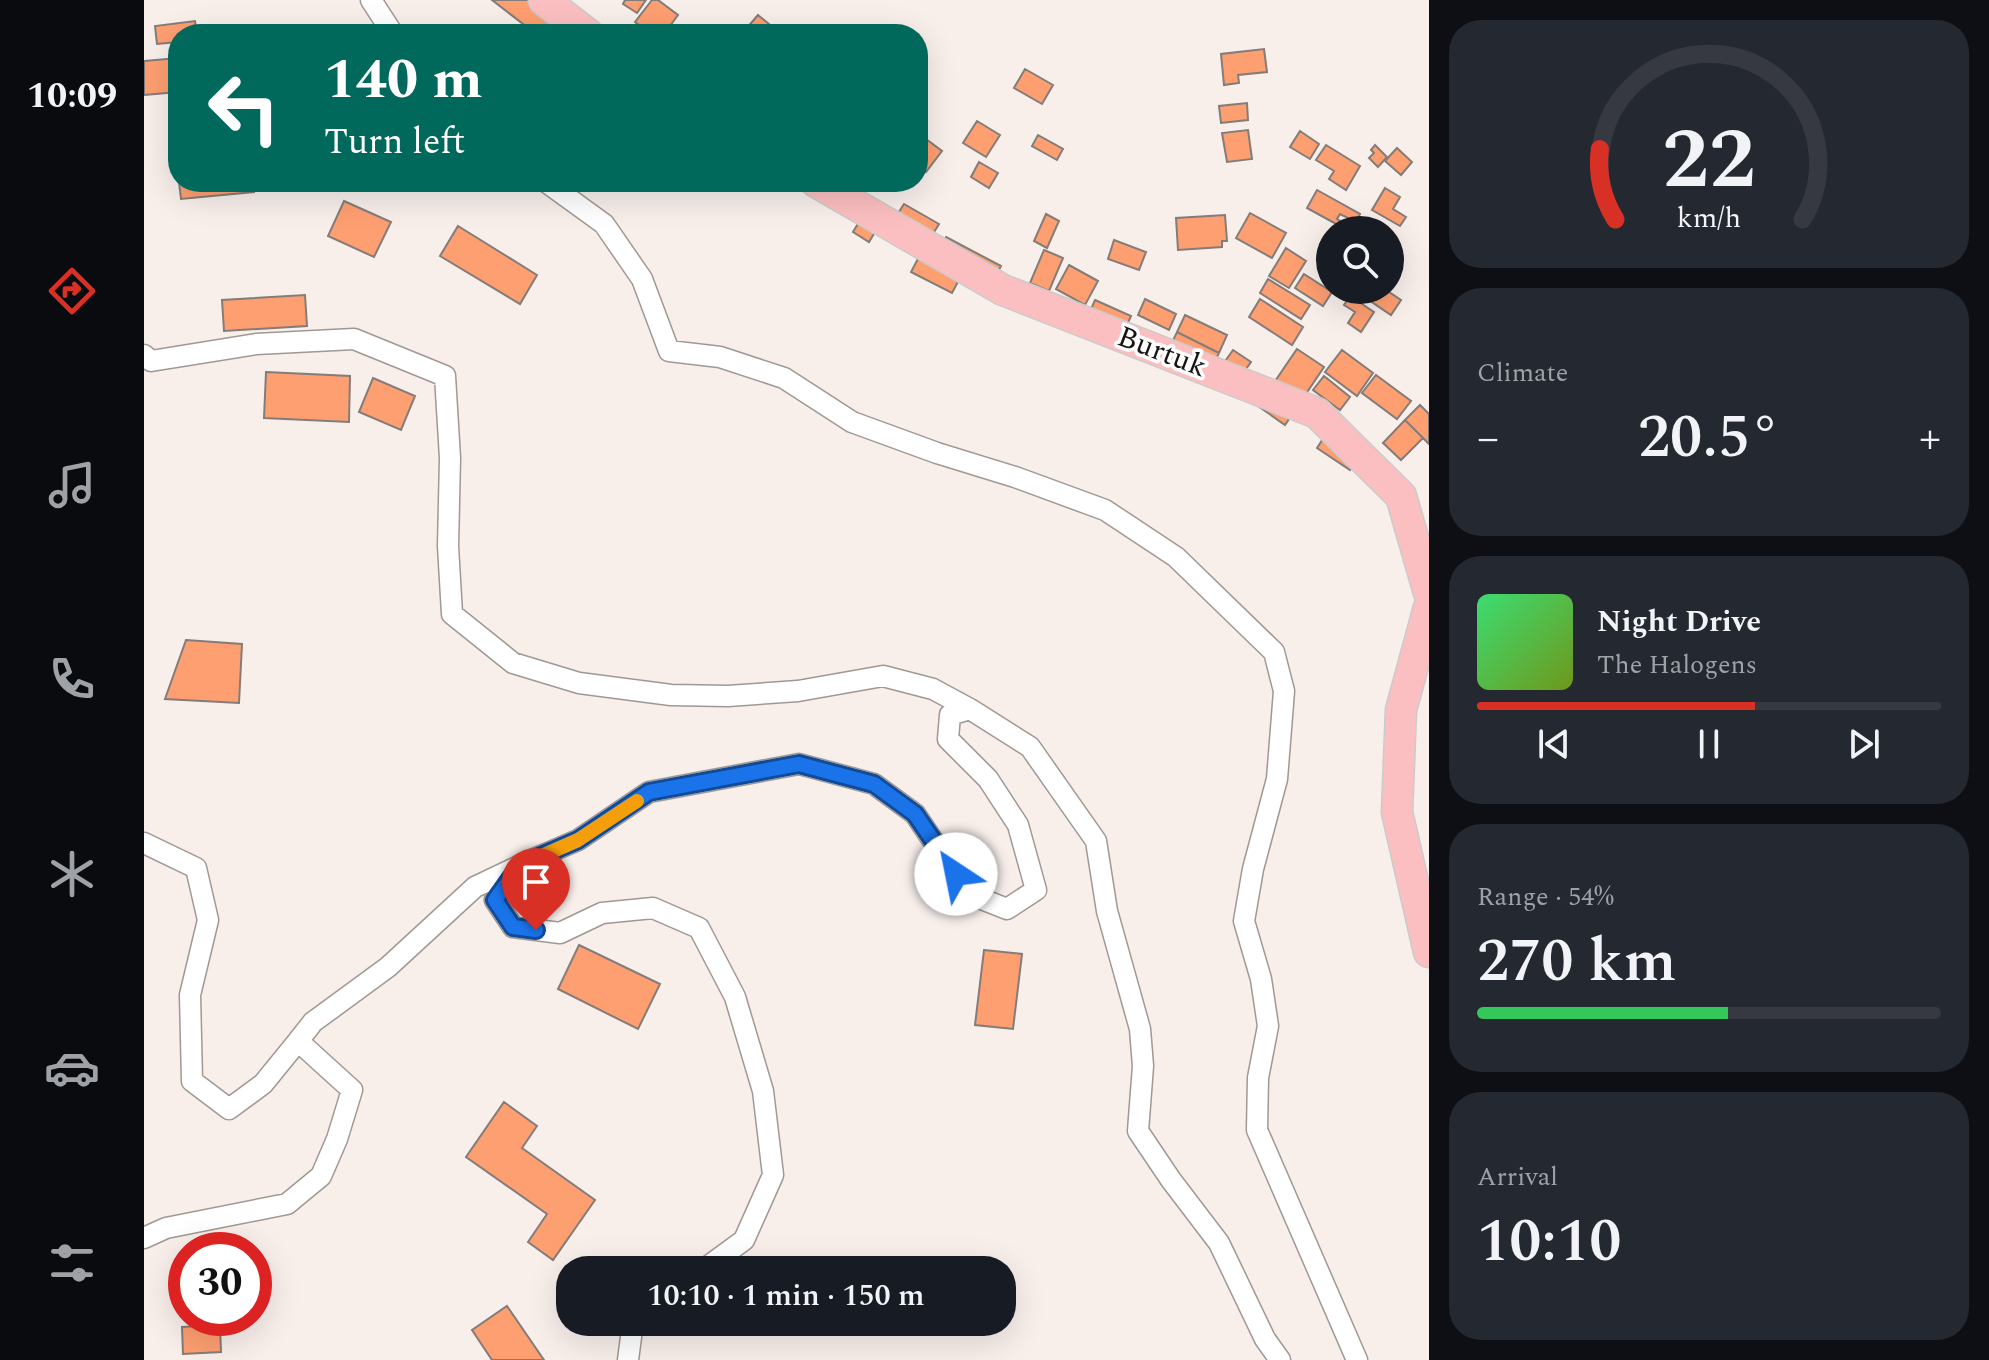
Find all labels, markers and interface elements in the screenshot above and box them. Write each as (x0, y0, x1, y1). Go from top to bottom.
text: 140 m (324, 38, 483, 123)
icon: left (192, 56, 296, 160)
text: 10:09 (27, 69, 117, 124)
text: 22 (1662, 98, 1756, 225)
text: Turn left (324, 115, 465, 170)
text: km/h (1677, 197, 1741, 240)
map controls (1316, 216, 1404, 304)
button: search (1316, 216, 1404, 304)
icon: directions (44, 263, 100, 319)
street label: Burtuk (1110, 314, 1214, 390)
text: Climate (1477, 353, 1568, 393)
text: 20.5° (1638, 392, 1780, 484)
text: − (1477, 405, 1499, 472)
text: + (1919, 405, 1941, 472)
icon: music (44, 457, 100, 513)
text: Night Drive (1597, 599, 1761, 645)
text: The Halogens (1597, 645, 1757, 685)
icon: phone (44, 651, 100, 707)
icon: previous (1532, 722, 1576, 766)
icon: pause (1687, 722, 1731, 766)
icon: next (1842, 722, 1886, 766)
position arrow (914, 832, 998, 916)
icon: climate (44, 846, 100, 902)
pin (502, 848, 570, 930)
icon: arrive (514, 860, 558, 904)
text: Range · 54% (1477, 877, 1614, 917)
text: 270 km (1477, 916, 1677, 1008)
icon: car (44, 1040, 100, 1096)
text: Arrival (1477, 1157, 1558, 1197)
text: 10:10 (1477, 1196, 1621, 1288)
speed limit sign: 30 (168, 1232, 272, 1336)
icon: filters (44, 1235, 100, 1291)
text: 10:10 · 1 min · 150 m (647, 1273, 925, 1319)

